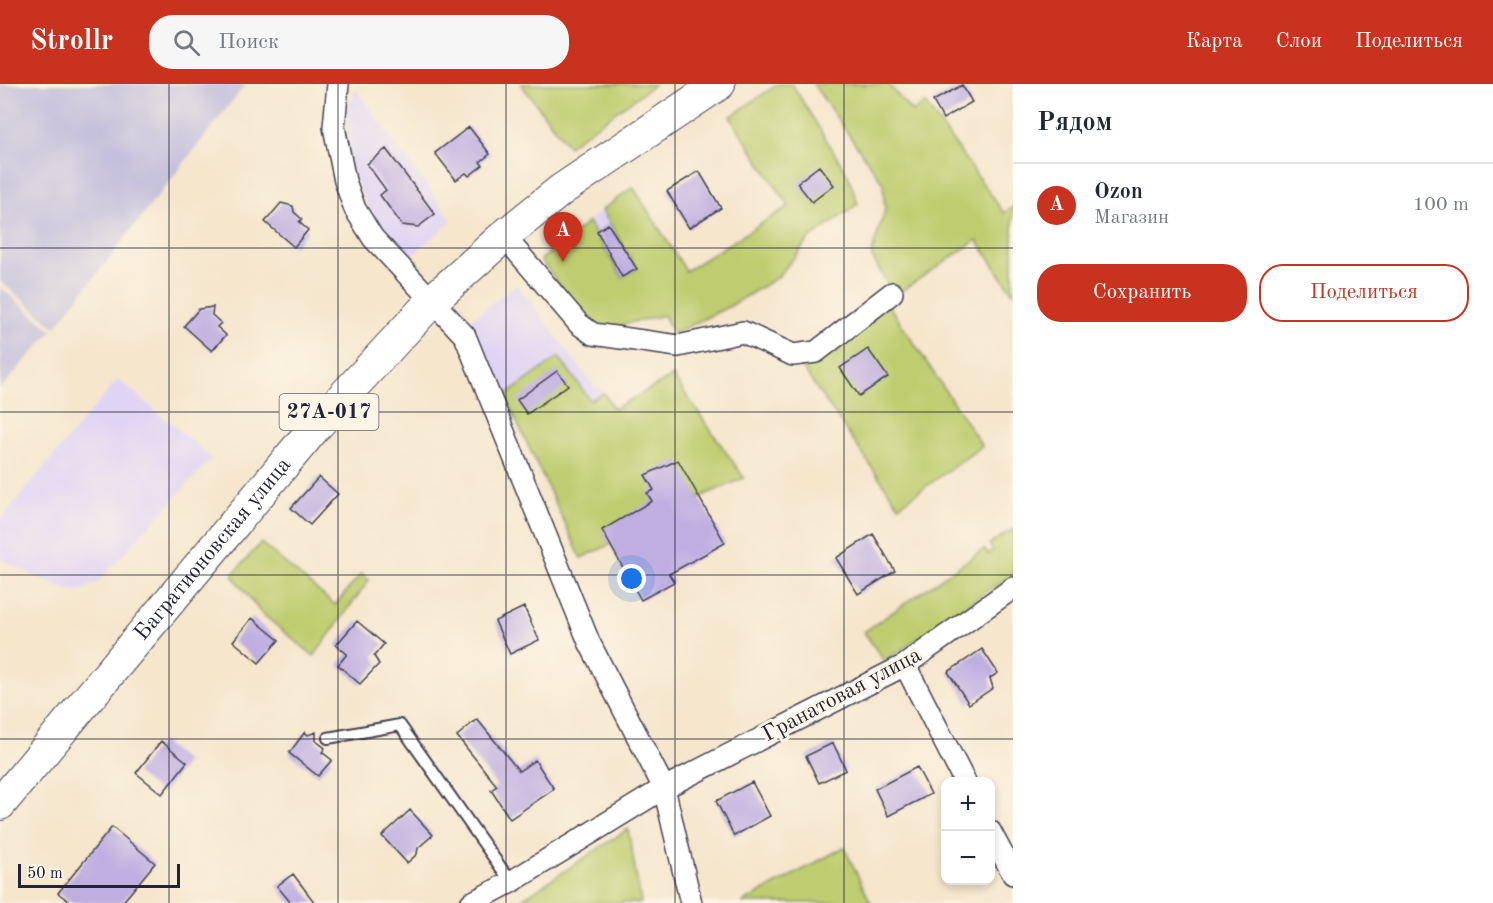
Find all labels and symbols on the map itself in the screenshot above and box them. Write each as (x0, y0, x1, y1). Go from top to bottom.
pin: A (544, 212, 582, 262)
road number: 27А-017 (280, 394, 378, 430)
street label: Багратионовская улица (131, 454, 295, 645)
your location (617, 564, 646, 593)
street label: Гранатовая улица (759, 644, 925, 746)
scale bar (18, 861, 180, 888)

